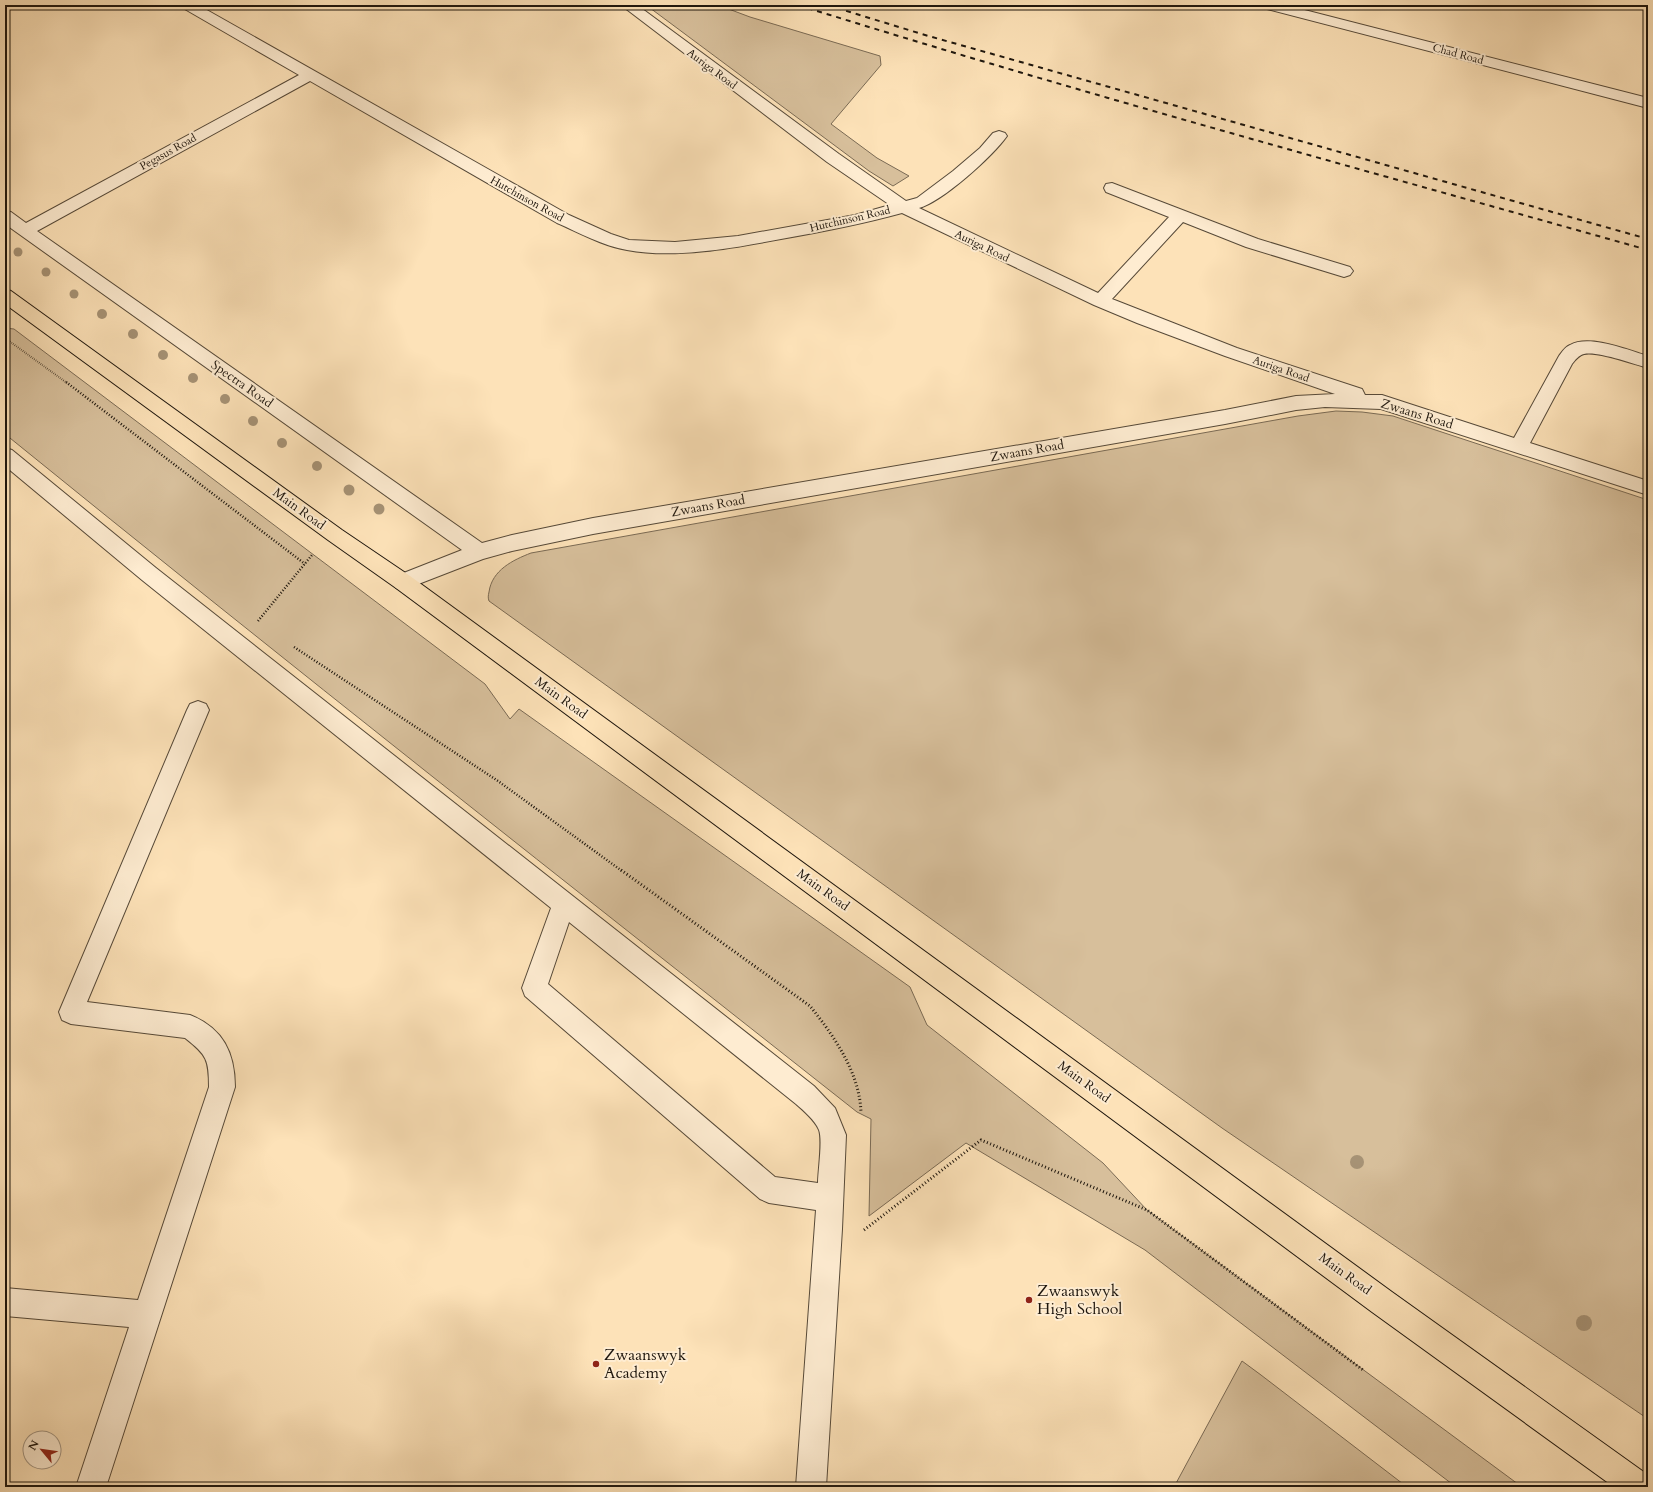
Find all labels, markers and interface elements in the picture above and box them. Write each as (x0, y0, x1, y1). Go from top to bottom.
street label: Chad Road (1431, 40, 1485, 68)
street label: Auriga Road (684, 45, 740, 93)
street label: Pegasus Road (137, 130, 199, 174)
street label: Hutchinson Road (487, 173, 567, 226)
street label: Hutchinson Road (808, 202, 892, 236)
street label: Auriga Road (952, 226, 1012, 266)
street label: Auriga Road (1251, 352, 1311, 386)
street label: Spectra Road (207, 356, 277, 412)
street label: Zwaans Road (1379, 394, 1455, 434)
street label: Zwaans Road (989, 436, 1065, 466)
street label: Main Road (269, 484, 329, 534)
street label: Zwaans Road (670, 491, 746, 521)
street label: Main Road (531, 673, 591, 723)
street label: Main Road (793, 865, 853, 915)
street label: Main Road (1054, 1057, 1114, 1107)
street label: Main Road (1315, 1249, 1375, 1299)
place label: Zwaanswyk High School (1037, 1280, 1122, 1320)
marker: Zwaanswyk High School (1024, 1295, 1034, 1305)
place label: Zwaanswyk Academy (604, 1344, 687, 1384)
marker: Zwaanswyk Academy (591, 1359, 601, 1369)
north arrow (22, 1430, 62, 1470)
text: N (25, 1437, 43, 1453)

